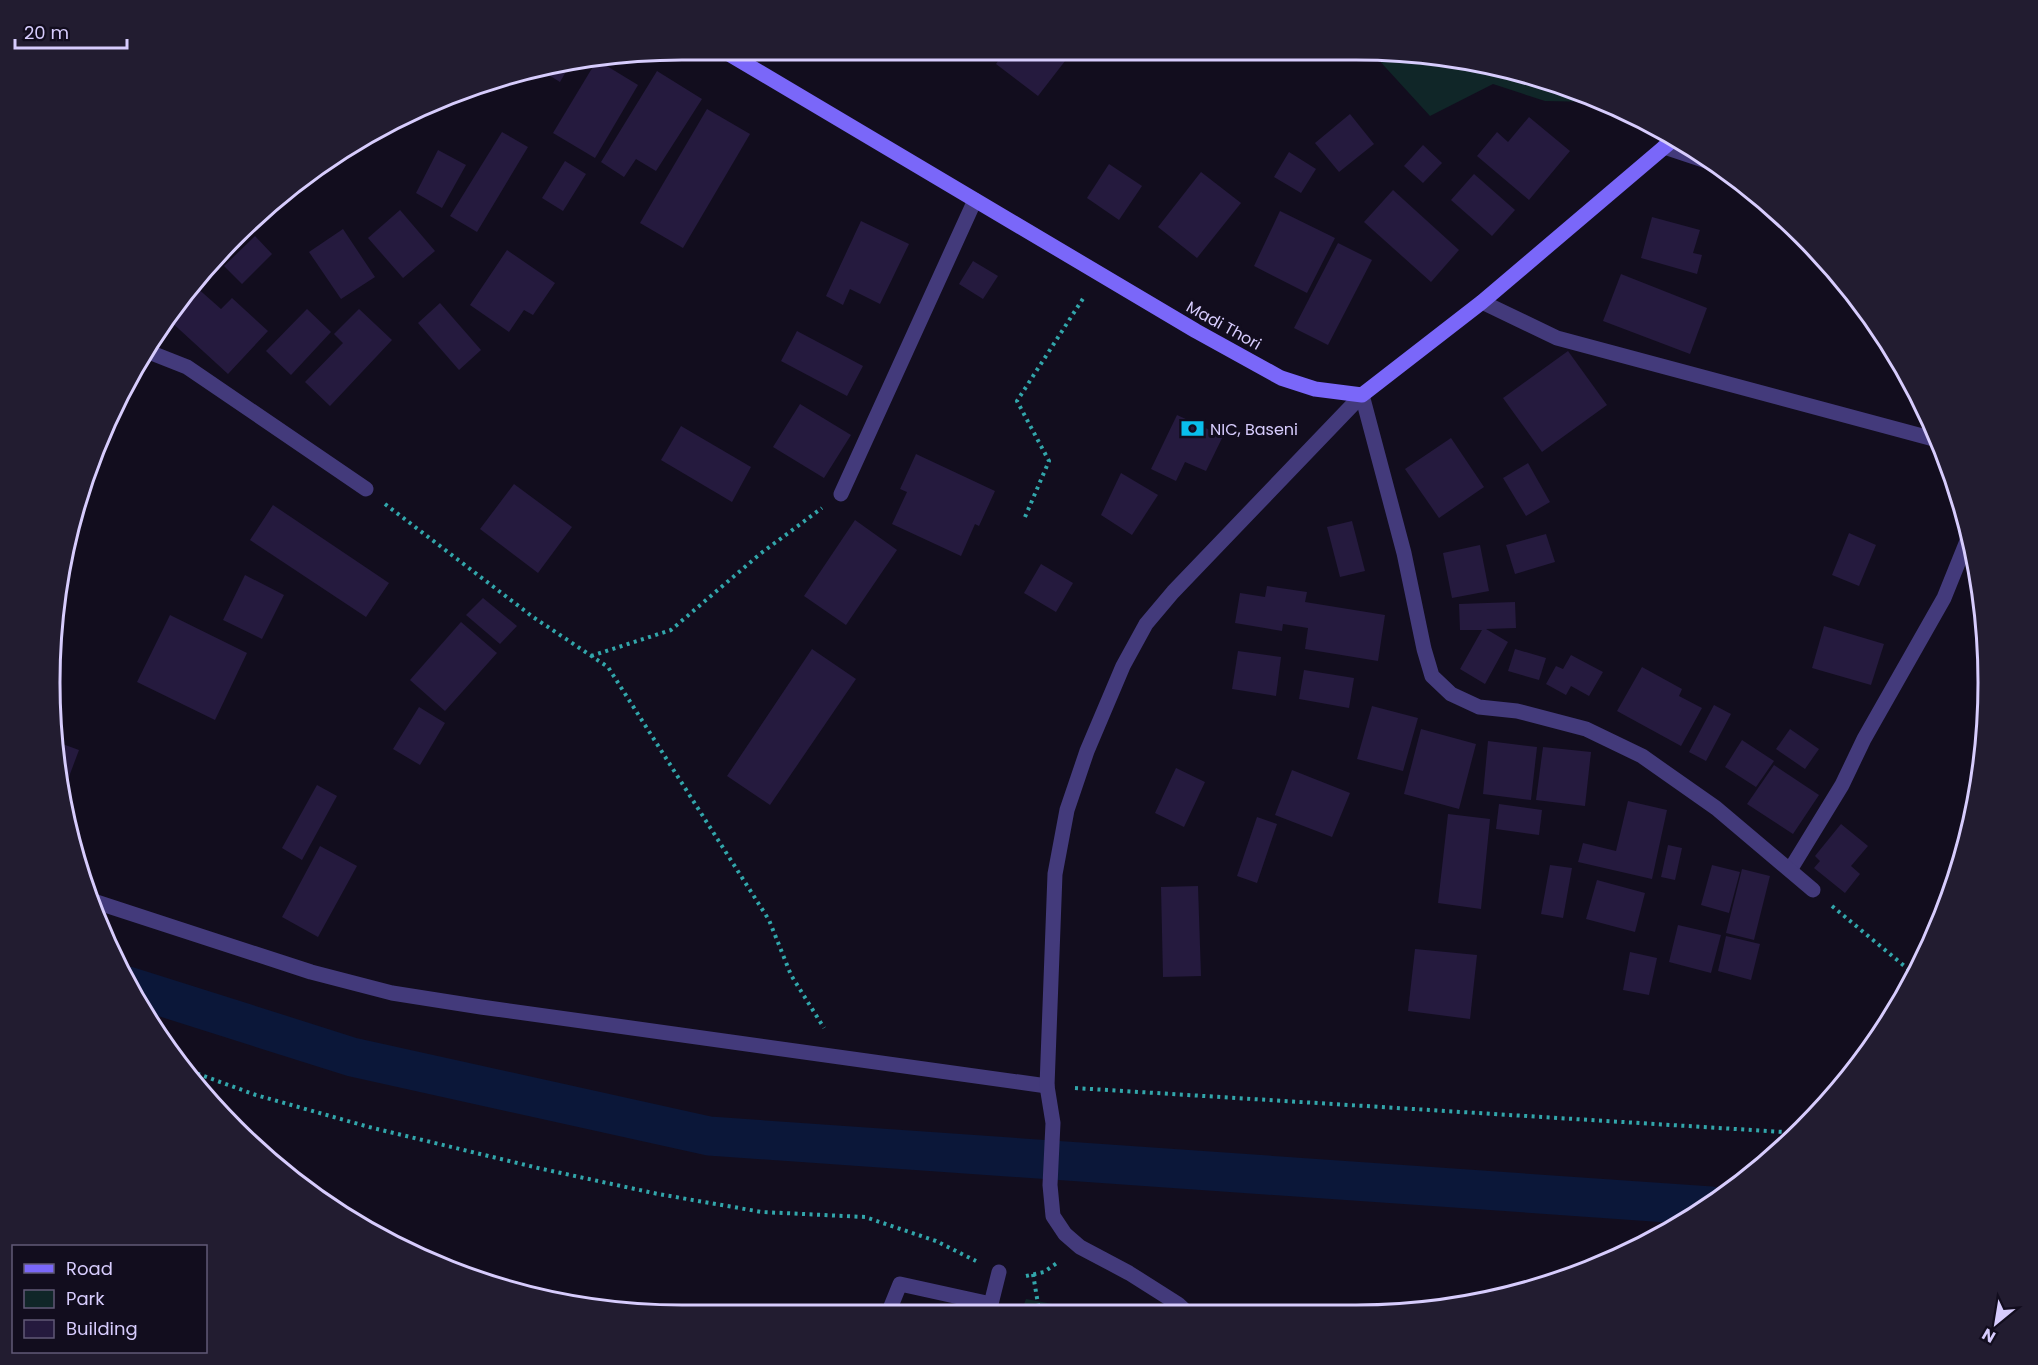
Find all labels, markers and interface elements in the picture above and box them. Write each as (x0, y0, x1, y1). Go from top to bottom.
scale bar (15, 12, 128, 50)
text: 20 m (24, 20, 69, 45)
street label: Madi Thori (1182, 295, 1265, 356)
bank icon: NIC, Baseni (1179, 416, 1205, 442)
place label: NIC, Baseni (1210, 418, 1298, 441)
legend (12, 1245, 207, 1353)
text: Road (66, 1256, 113, 1281)
text: Park (66, 1286, 105, 1311)
north arrow (1966, 1293, 2026, 1353)
text: Building (66, 1316, 138, 1341)
text: N (1978, 1323, 2000, 1349)

